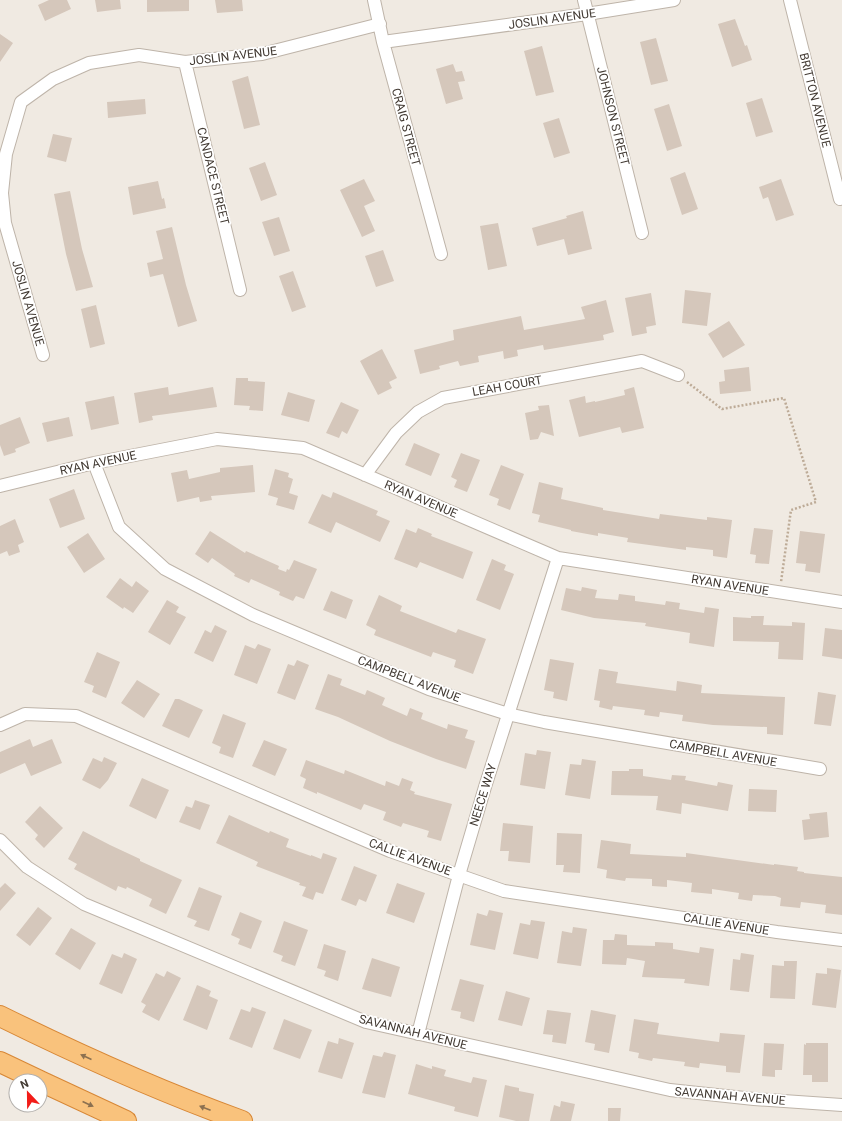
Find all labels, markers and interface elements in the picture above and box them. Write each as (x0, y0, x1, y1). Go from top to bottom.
street label: JOSLIN AVENUE (507, 6, 597, 32)
street label: JOSLIN AVENUE (188, 44, 278, 68)
street label: BRITTON AVENUE (796, 51, 834, 149)
street label: JOHNSON STREET (594, 65, 632, 167)
street label: CRAIG STREET (389, 87, 423, 167)
street label: CANDACE STREET (194, 126, 232, 226)
street label: JOSLIN AVENUE (9, 259, 47, 347)
street label: LEAH COURT (471, 373, 543, 399)
street label: RYAN AVENUE (58, 448, 138, 478)
street label: RYAN AVENUE (382, 477, 460, 521)
street label: RYAN AVENUE (690, 572, 770, 598)
street label: CAMPBELL AVENUE (356, 653, 462, 705)
street label: CAMPBELL AVENUE (668, 737, 778, 769)
street label: NEECE WAY (467, 761, 499, 828)
street label: CALLIE AVENUE (367, 836, 453, 878)
street label: CALLIE AVENUE (682, 910, 770, 938)
street label: SAVANNAH AVENUE (357, 1012, 469, 1052)
one-way arrow (80, 1054, 91, 1060)
north arrow (8, 1073, 48, 1113)
text: N (18, 1077, 31, 1092)
street label: SAVANNAH AVENUE (674, 1084, 786, 1108)
one-way arrow (82, 1101, 94, 1107)
one-way arrow (199, 1104, 211, 1110)

